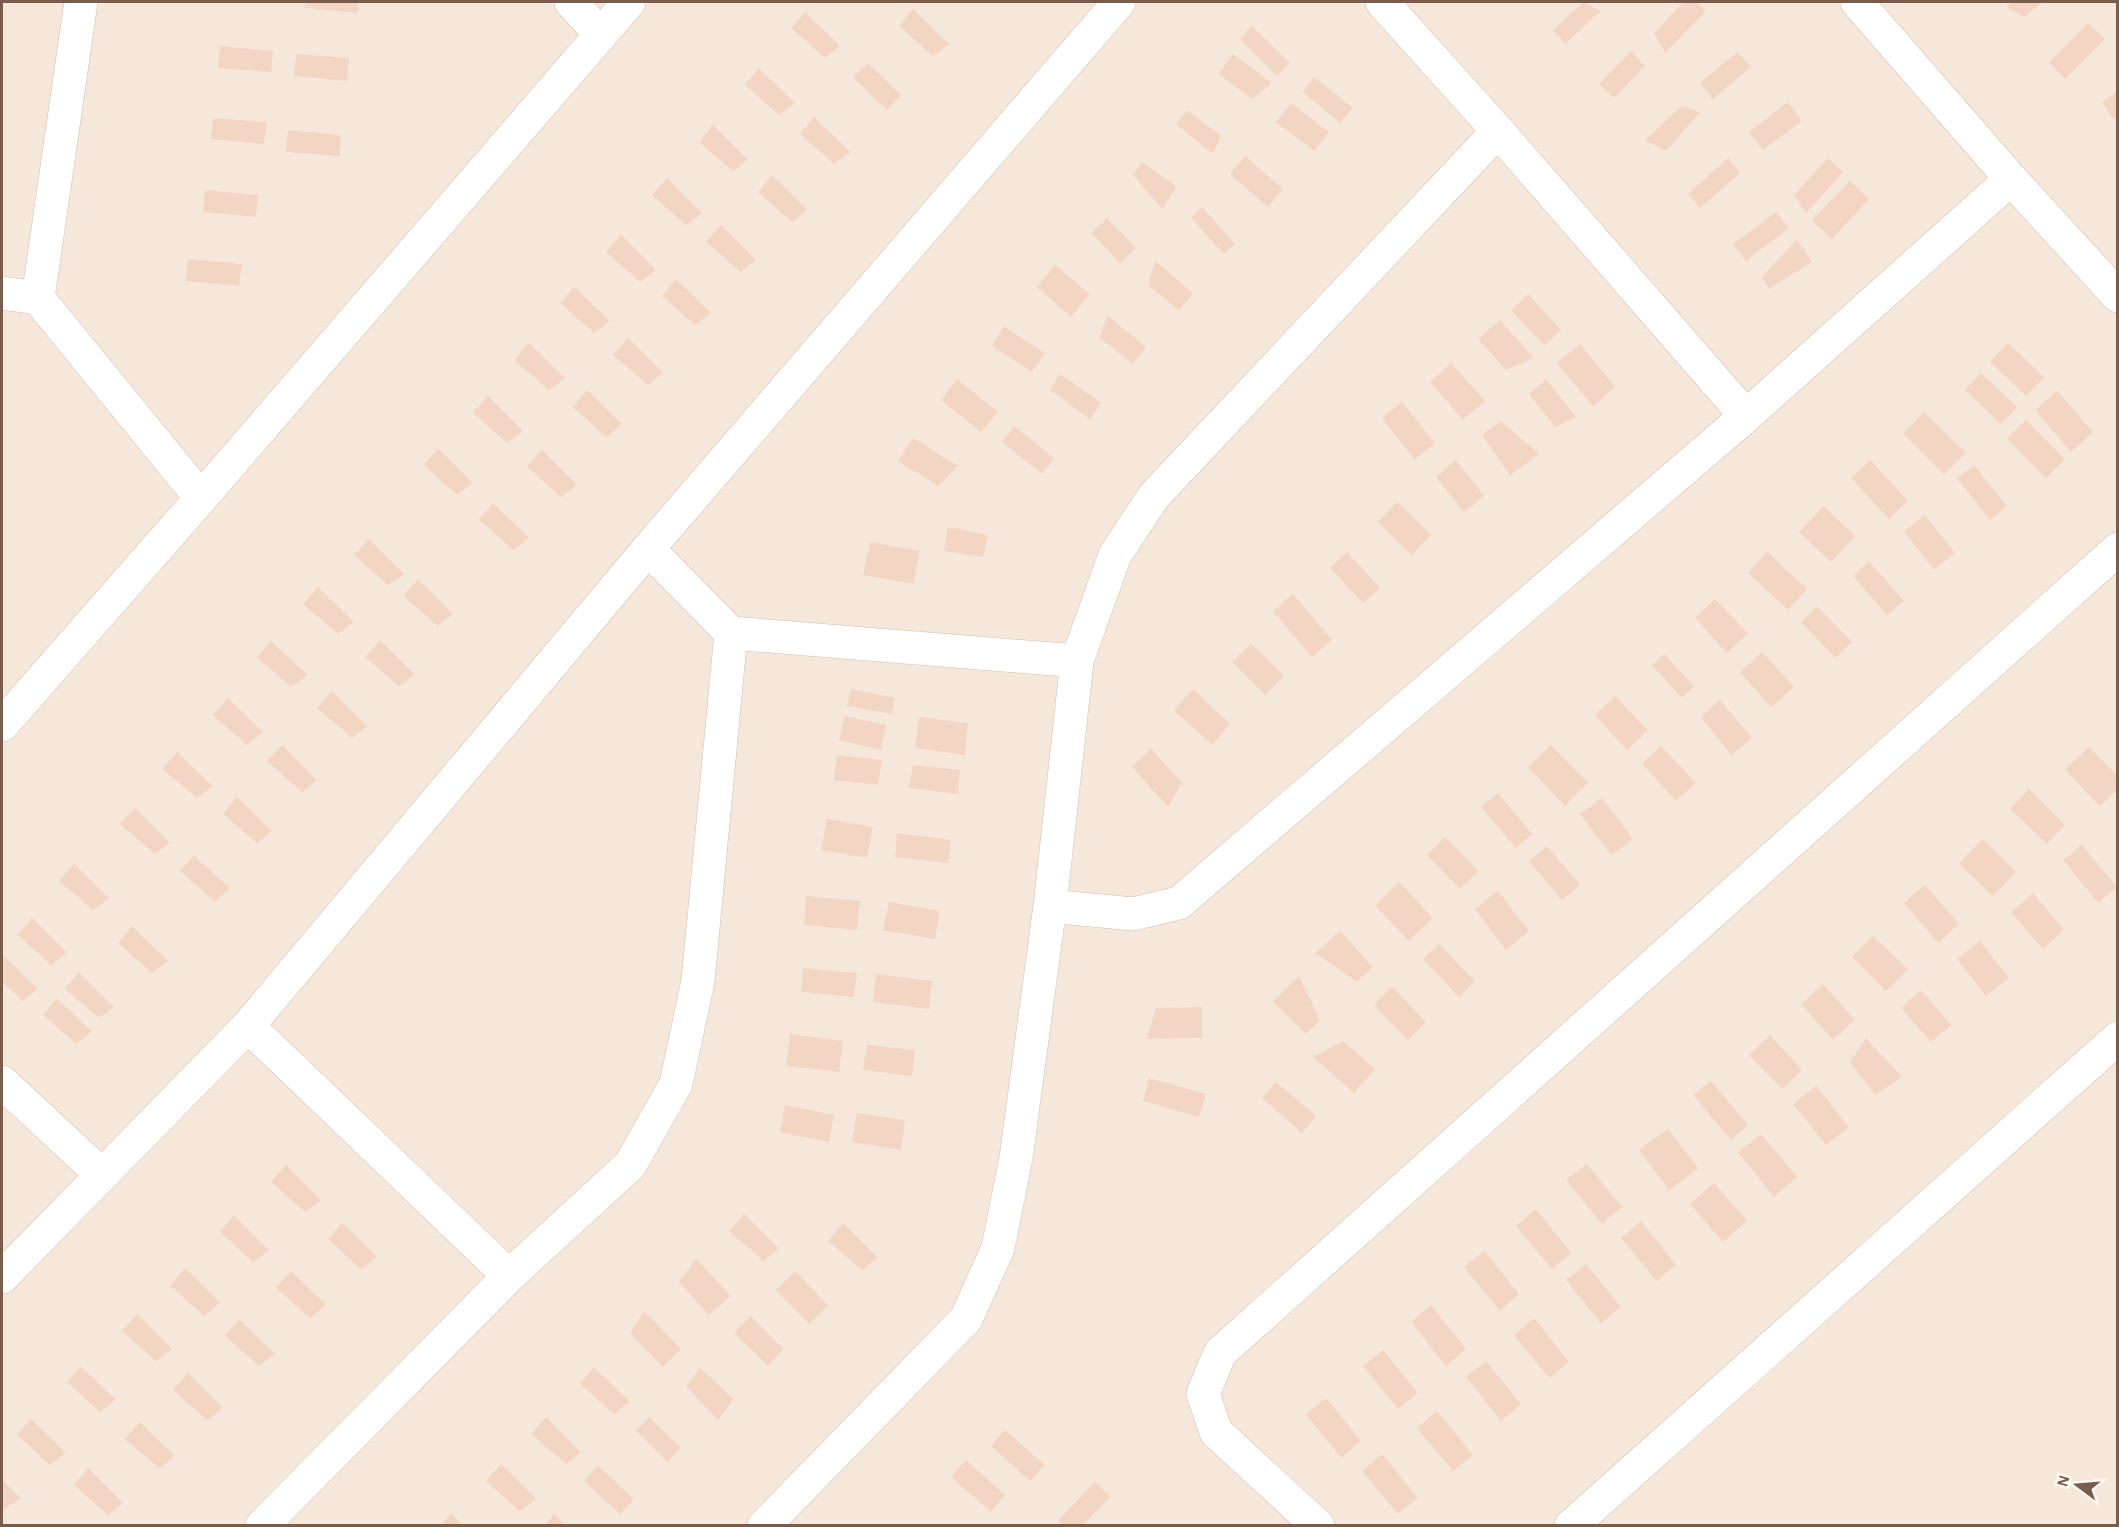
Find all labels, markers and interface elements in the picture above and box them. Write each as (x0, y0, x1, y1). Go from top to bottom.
north arrow (2047, 1455, 2107, 1515)
text: N (2054, 1474, 2073, 1489)

